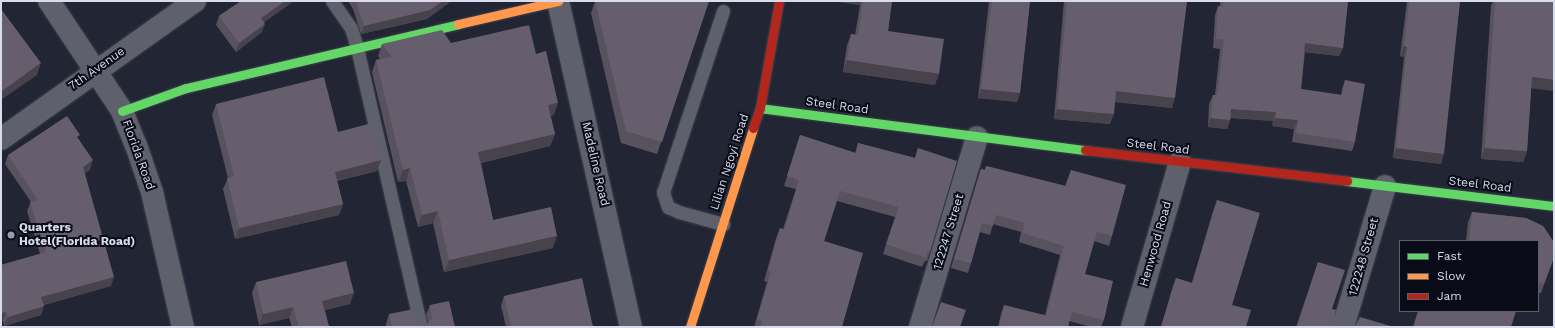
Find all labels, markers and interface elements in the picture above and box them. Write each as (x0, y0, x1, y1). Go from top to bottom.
street label: 7th Avenue (66, 44, 128, 94)
street label: Steel Road (804, 94, 870, 118)
street label: Lilian Ngoyi Road (708, 112, 752, 212)
street label: Florida Road (119, 118, 157, 192)
street label: Madeline Road (578, 120, 612, 208)
street label: Steel Road (1126, 136, 1190, 158)
street label: Steel Road (1448, 174, 1512, 196)
street label: 122247 Street (931, 192, 967, 272)
street label: Henwood Road (1137, 200, 1175, 288)
street label: 122248 Street (1346, 216, 1382, 298)
place label: Quarters Hotel(Florida Road) (19, 221, 135, 249)
marker: Quarters Hotel(Florida Road) (6, 230, 16, 240)
legend (1399, 240, 1539, 312)
text: Fast (1437, 249, 1462, 263)
text: Slow (1437, 269, 1465, 283)
text: Jam (1437, 289, 1462, 303)

